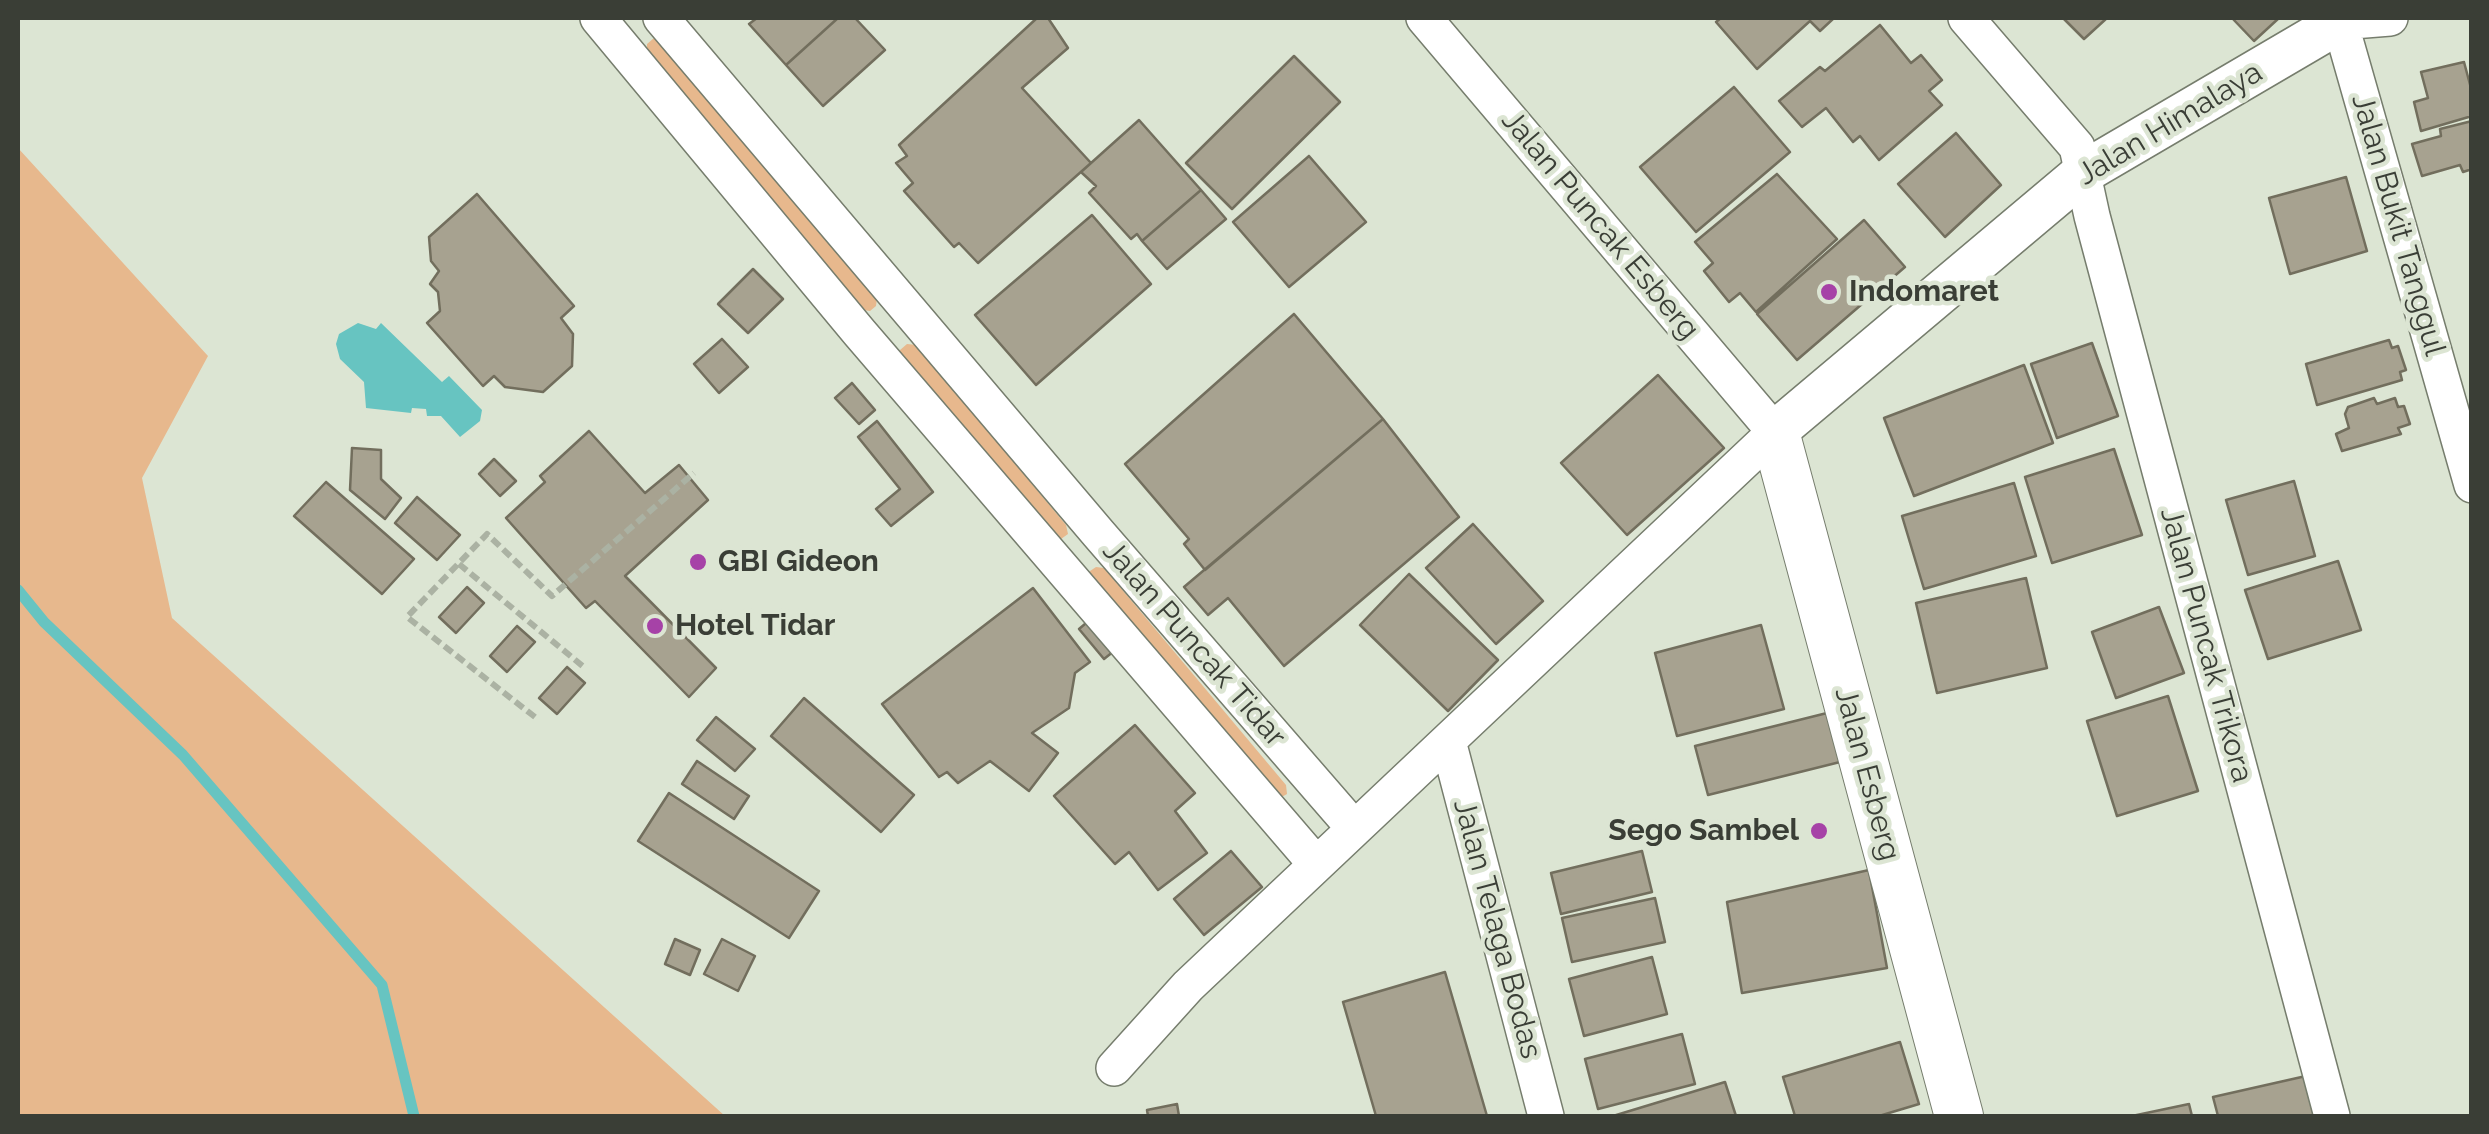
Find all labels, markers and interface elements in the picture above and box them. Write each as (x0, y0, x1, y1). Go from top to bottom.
street label: Jalan Himalaya (2071, 55, 2269, 193)
street label: Jalan Bukit Tanggul (2343, 90, 2453, 360)
street label: Jalan Puncak Esberg (1494, 103, 1706, 347)
place label: Indomaret (1849, 274, 1999, 310)
marker: Indomaret (1818, 281, 1840, 303)
street label: Jalan Puncak Trikora (2152, 504, 2260, 786)
street label: Jalan Puncak Tidar (1095, 534, 1293, 754)
place label: GBI Gideon (718, 544, 879, 580)
marker: GBI Gideon (687, 551, 709, 573)
place label: Hotel Tidar (675, 608, 835, 644)
marker: Hotel Tidar (644, 615, 666, 637)
street label: Jalan Esberg (1827, 684, 1907, 864)
street label: Jalan Telaga Bodas (1445, 795, 1549, 1063)
place label: Sego Sambel (1608, 813, 1799, 849)
marker: Sego Sambel (1808, 820, 1830, 842)

